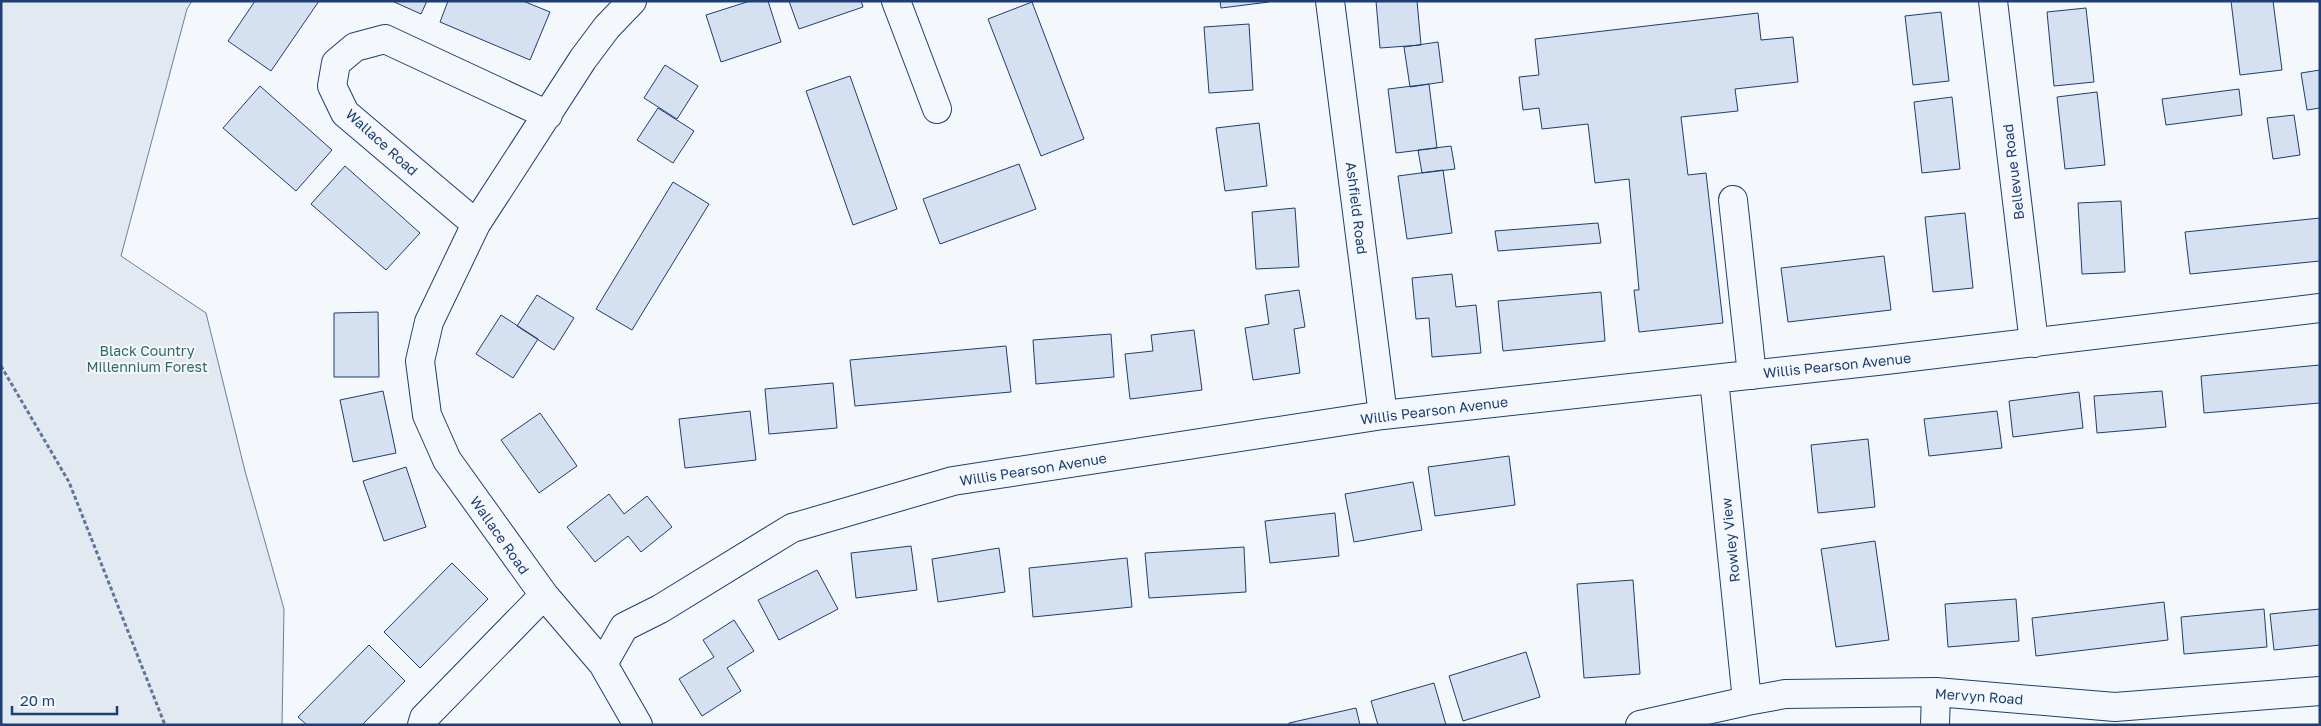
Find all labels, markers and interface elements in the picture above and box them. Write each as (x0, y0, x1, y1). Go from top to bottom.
street label: Wallace Road (342, 105, 422, 179)
street label: Bellevue Road (1999, 123, 2027, 221)
street label: Ashfield Road (1343, 161, 1371, 255)
park label: Black Country Millennium Forest (86, 342, 208, 375)
street label: Willis Pearson Avenue (1762, 349, 1912, 381)
street label: Willis Pearson Avenue (1359, 393, 1509, 427)
street label: Willis Pearson Avenue (958, 449, 1108, 489)
street label: Wallace Road (467, 493, 533, 577)
street label: Rowley View (1717, 497, 1743, 583)
scale bar (12, 684, 118, 716)
street label: Mervyn Road (1934, 684, 2024, 708)
text: 20 m (20, 691, 55, 709)

